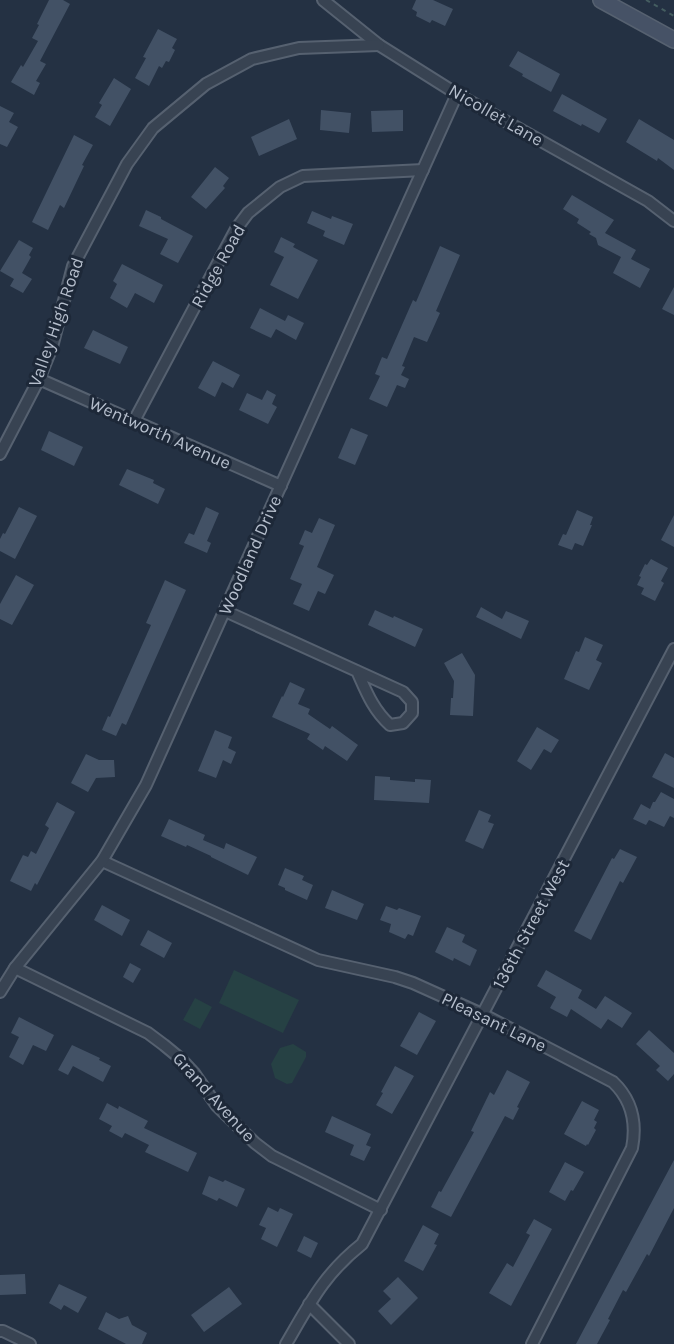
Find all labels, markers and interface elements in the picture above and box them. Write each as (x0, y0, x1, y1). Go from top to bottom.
street label: Nicollet Lane (445, 79, 547, 151)
street label: Ridge Road (186, 220, 250, 312)
street label: Valley High Road (24, 254, 88, 390)
street label: Wentworth Avenue (86, 392, 234, 474)
street label: Woodland Drive (214, 492, 286, 618)
street label: 136th Street West (488, 855, 574, 993)
street label: Pleasant Lane (438, 987, 550, 1057)
street label: Grand Avenue (168, 1048, 260, 1146)

